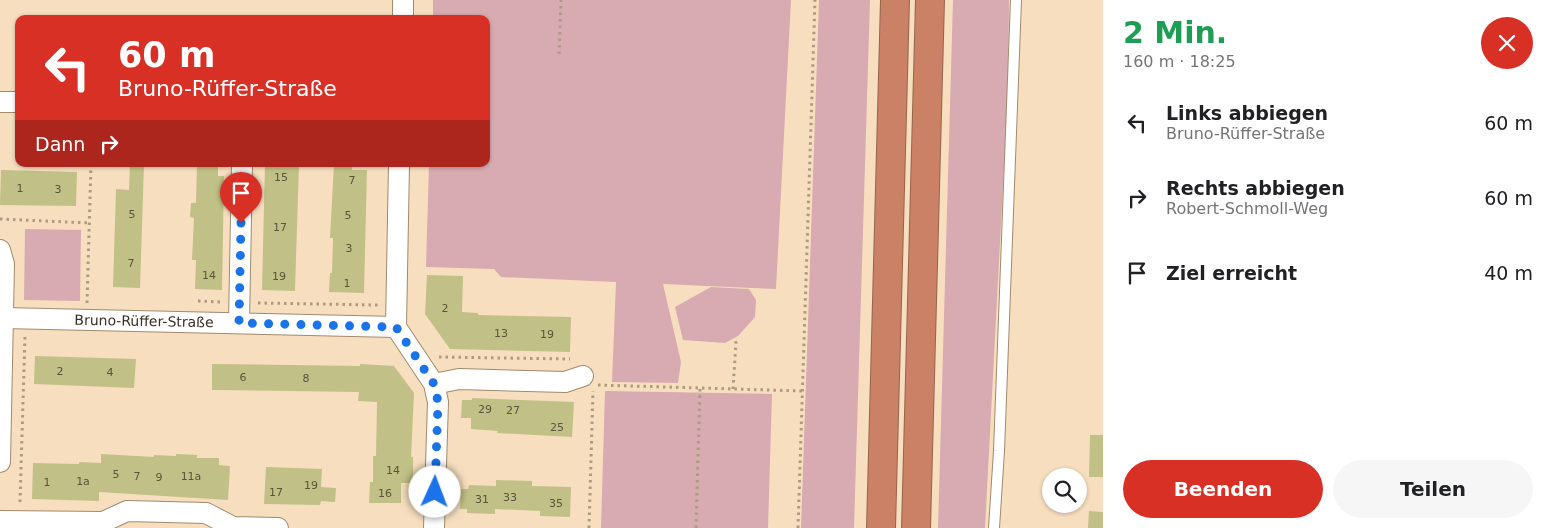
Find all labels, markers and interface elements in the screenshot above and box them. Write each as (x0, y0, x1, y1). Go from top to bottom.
text: 2 Min. (1123, 15, 1227, 50)
button: close (1481, 17, 1533, 69)
icon: left (35, 35, 100, 100)
text: 60 m (118, 35, 215, 75)
text: 160 m · 18:25 (1123, 52, 1236, 71)
text: Bruno-Rüffer-Straße (118, 76, 337, 101)
text: Links abbiegen (1166, 102, 1328, 124)
icon: left (1123, 109, 1151, 137)
text: 60 m (1484, 112, 1533, 134)
text: Bruno-Rüffer-Straße (1166, 124, 1325, 143)
icon: right (95, 130, 123, 158)
text: Dann (35, 133, 85, 155)
house number: 15 (274, 171, 288, 184)
pin (220, 172, 262, 223)
house number: 7 (349, 174, 356, 187)
text: Rechts abbiegen (1166, 177, 1345, 199)
icon: arrive (227, 179, 255, 207)
house number: 1 (17, 182, 24, 195)
house number: 3 (55, 183, 62, 196)
icon: right (1123, 184, 1151, 212)
text: 60 m (1484, 187, 1533, 209)
text: Robert-Schmoll-Weg (1166, 199, 1328, 218)
house number: 5 (129, 208, 136, 221)
house number: 5 (345, 209, 352, 222)
house number: 17 (273, 221, 287, 234)
house number: 3 (346, 242, 353, 255)
house number: 7 (128, 257, 135, 270)
icon: arrive (1123, 259, 1151, 287)
text: Ziel erreicht (1166, 262, 1297, 284)
text: 40 m (1484, 262, 1533, 284)
house number: 14 (202, 269, 216, 282)
house number: 19 (272, 270, 286, 283)
house number: 1 (344, 277, 351, 290)
house number: 2 (442, 302, 449, 315)
street label: Bruno-Rüffer-Straße (74, 312, 214, 330)
house number: 13 (494, 327, 508, 340)
house number: 19 (540, 328, 554, 341)
house number: 2 (57, 365, 64, 378)
house number: 4 (107, 366, 114, 379)
house number: 6 (240, 371, 247, 384)
house number: 8 (303, 372, 310, 385)
house number: 29 (478, 403, 492, 416)
house number: 27 (506, 404, 520, 417)
house number: 25 (550, 421, 564, 434)
button: Beenden (1123, 460, 1323, 518)
button: Teilen (1333, 460, 1533, 518)
house number: 14 (386, 464, 400, 477)
position arrow (408, 465, 460, 517)
house number: 5 (113, 468, 120, 481)
map controls (1042, 468, 1087, 513)
button: search (1042, 468, 1087, 513)
house number: 7 (134, 470, 141, 483)
house number: 11a (181, 470, 201, 483)
house number: 9 (156, 471, 163, 484)
house number: 1a (76, 475, 90, 488)
house number: 1 (44, 476, 51, 489)
house number: 19 (304, 479, 318, 492)
house number: 17 (269, 486, 283, 499)
house number: 16 (378, 487, 392, 500)
house number: 33 (503, 491, 517, 504)
house number: 31 (475, 493, 489, 506)
house number: 35 (549, 497, 563, 510)

